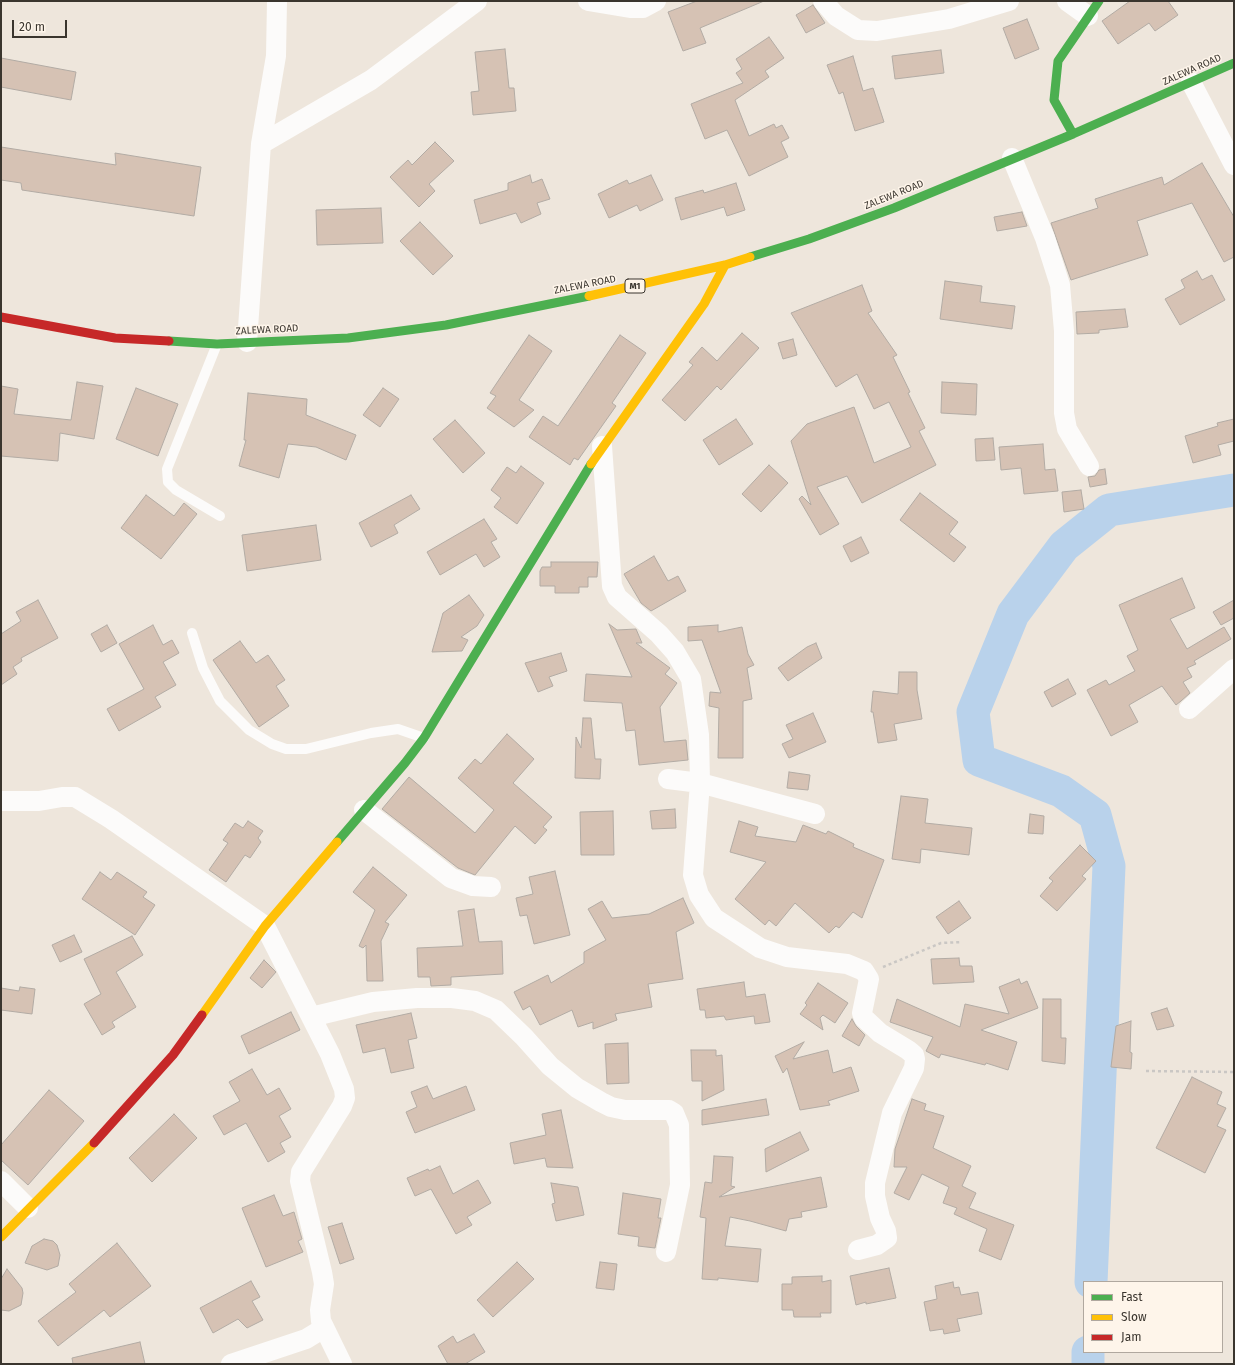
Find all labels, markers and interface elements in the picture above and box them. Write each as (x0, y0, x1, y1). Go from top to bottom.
scale bar (14, 12, 69, 38)
text: 20 m (19, 20, 45, 34)
street label: ZALEWA ROAD (1161, 52, 1223, 88)
street label: ZALEWA ROAD (863, 178, 925, 212)
street label: ZALEWA ROAD (553, 273, 617, 297)
road number: M1 (625, 279, 645, 293)
street label: ZALEWA ROAD (235, 322, 299, 338)
legend (1083, 1281, 1223, 1353)
text: Fast (1121, 1290, 1143, 1304)
text: Slow (1121, 1310, 1147, 1324)
text: Jam (1121, 1330, 1141, 1344)

